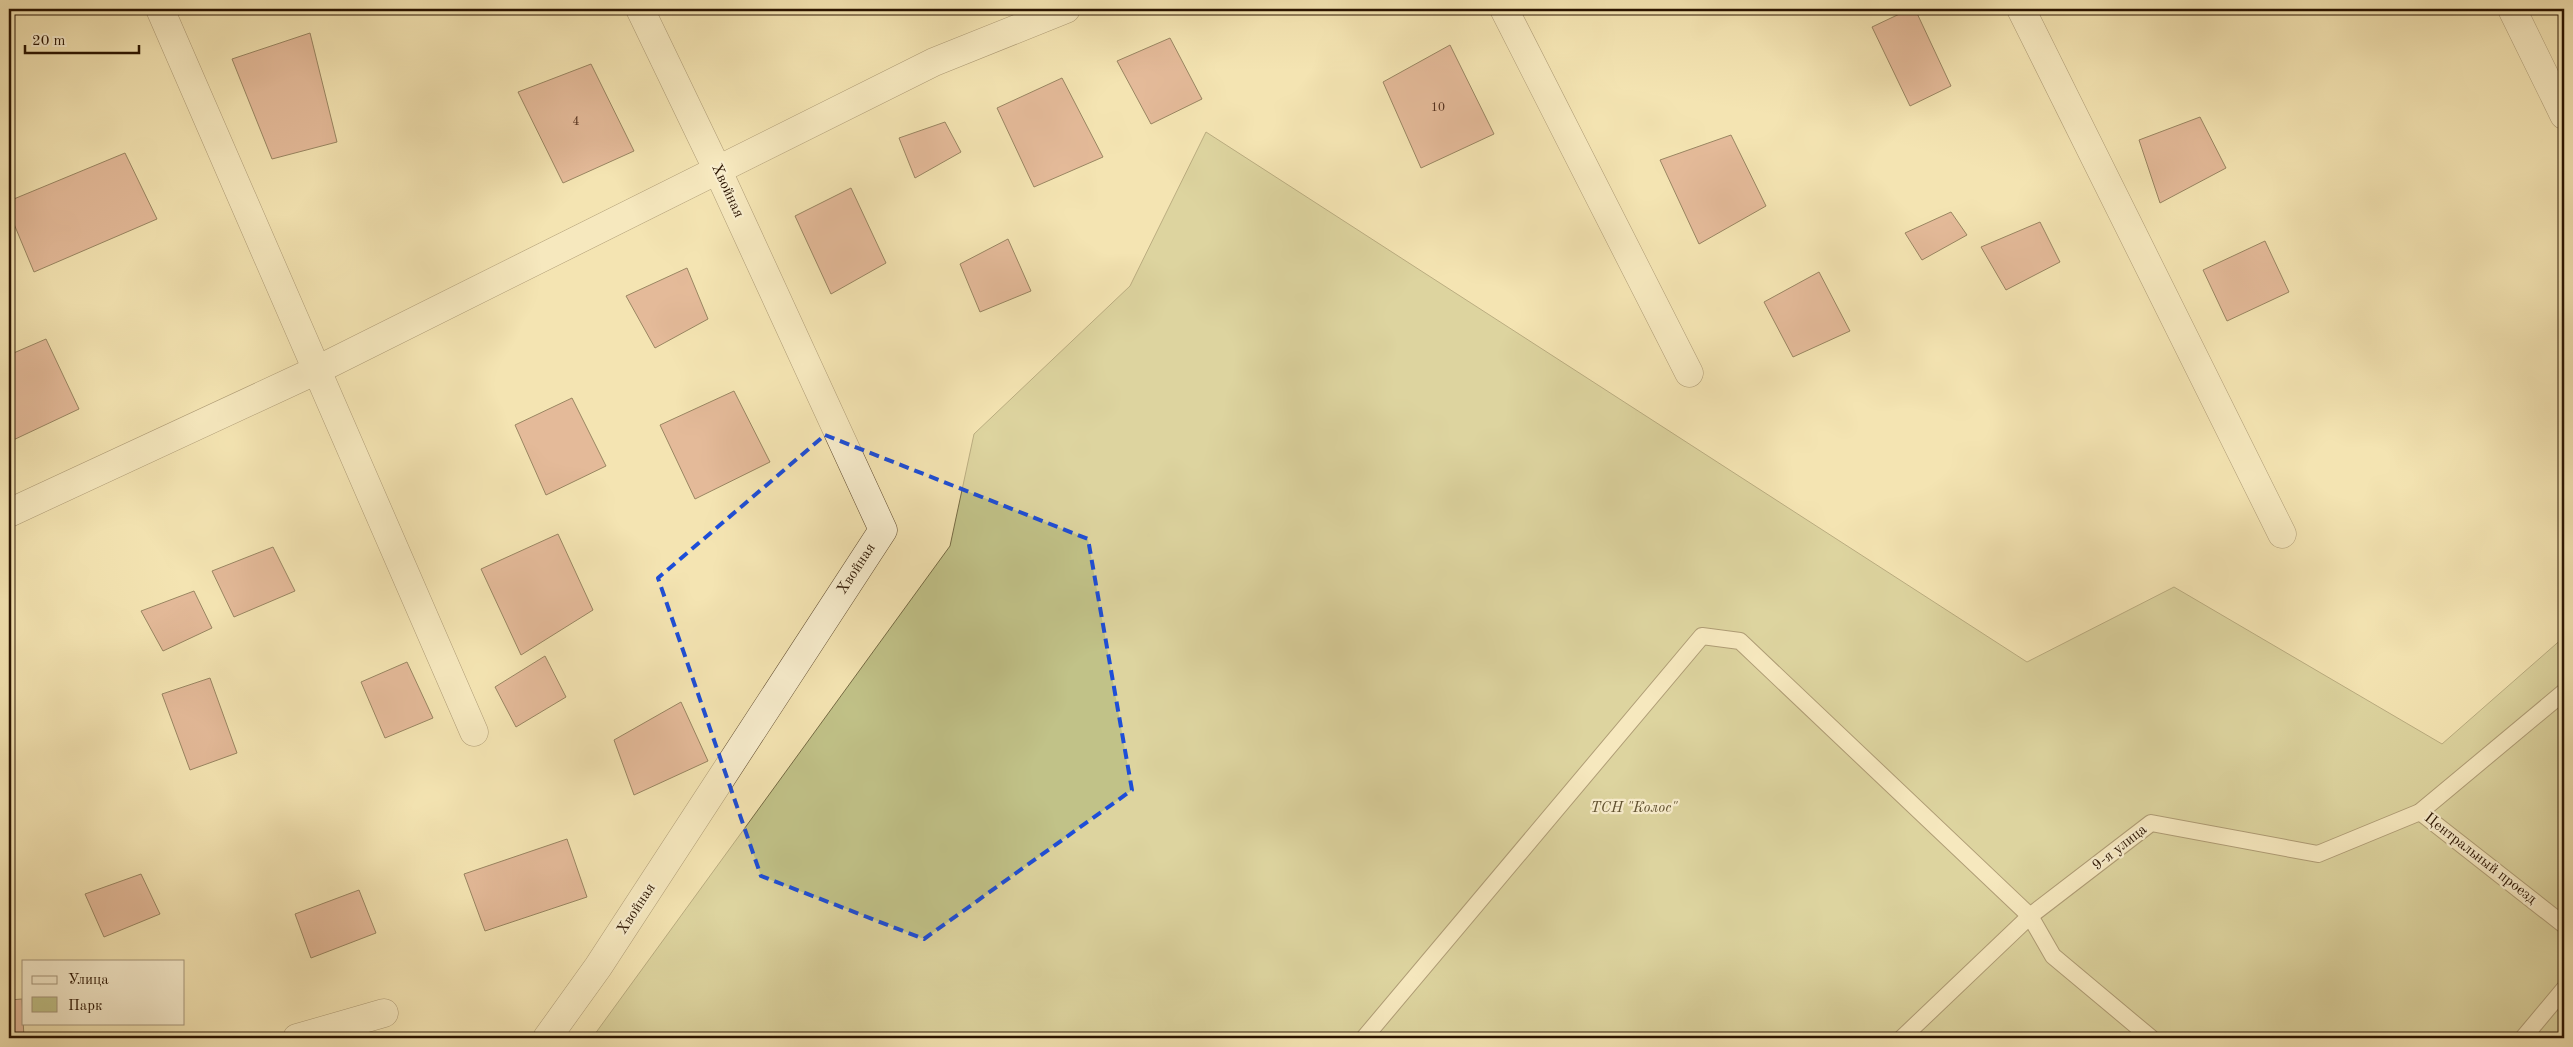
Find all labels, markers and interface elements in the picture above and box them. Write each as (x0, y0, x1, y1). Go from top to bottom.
scale bar (25, 22, 139, 54)
text: 20 m (32, 34, 66, 49)
house number: 10 (1431, 102, 1445, 114)
house number: 4 (573, 116, 580, 128)
street label: Хвойная (708, 162, 746, 220)
street label: Хвойная (835, 541, 879, 597)
park label: ТСН "Колос" (1590, 801, 1679, 816)
street label: Центральный проезд (2421, 811, 2539, 908)
street label: 9-я улица (2090, 822, 2151, 874)
street label: Хвойная (615, 881, 659, 937)
legend (22, 960, 185, 1024)
text: Улица (68, 973, 109, 988)
text: Парк (68, 999, 103, 1014)

